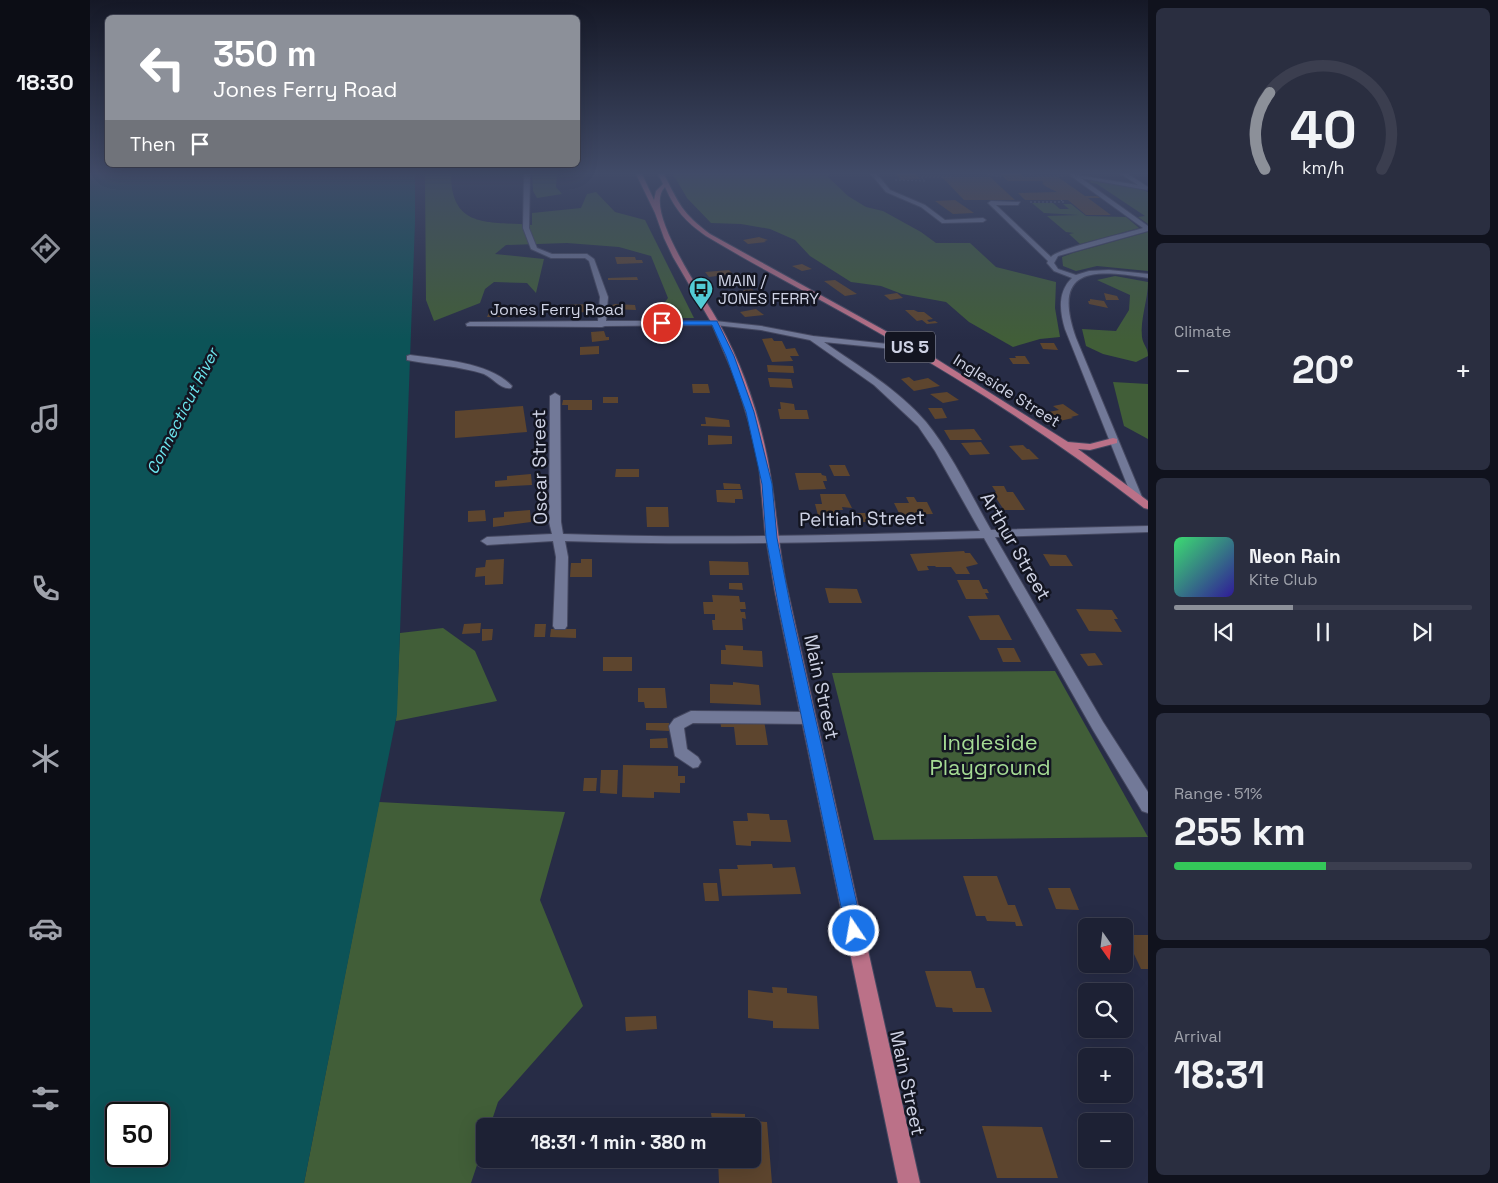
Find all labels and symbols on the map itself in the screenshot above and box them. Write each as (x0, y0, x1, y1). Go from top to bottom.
place label: MAIN / JONES FERRY (718, 270, 819, 309)
bus stop icon: MAIN / JONES FERRY (688, 276, 714, 310)
street label: Jones Ferry Road (490, 299, 624, 320)
pin (641, 302, 683, 344)
road number: US 5 (885, 332, 935, 362)
water label: Connecticut River (142, 343, 224, 478)
street label: Ingleside Street (949, 349, 1064, 432)
street label: Oscar Street (526, 409, 553, 525)
street label: Arthur Street (974, 488, 1057, 605)
street label: Peltiah Street (799, 505, 925, 532)
street label: Main Street (798, 632, 845, 742)
park label: Ingleside Playground (929, 728, 1051, 781)
position arrow (827, 904, 879, 956)
north arrow (1078, 918, 1132, 972)
street label: Main Street (884, 1028, 931, 1138)
speed limit sign: 50 (105, 1102, 170, 1167)

